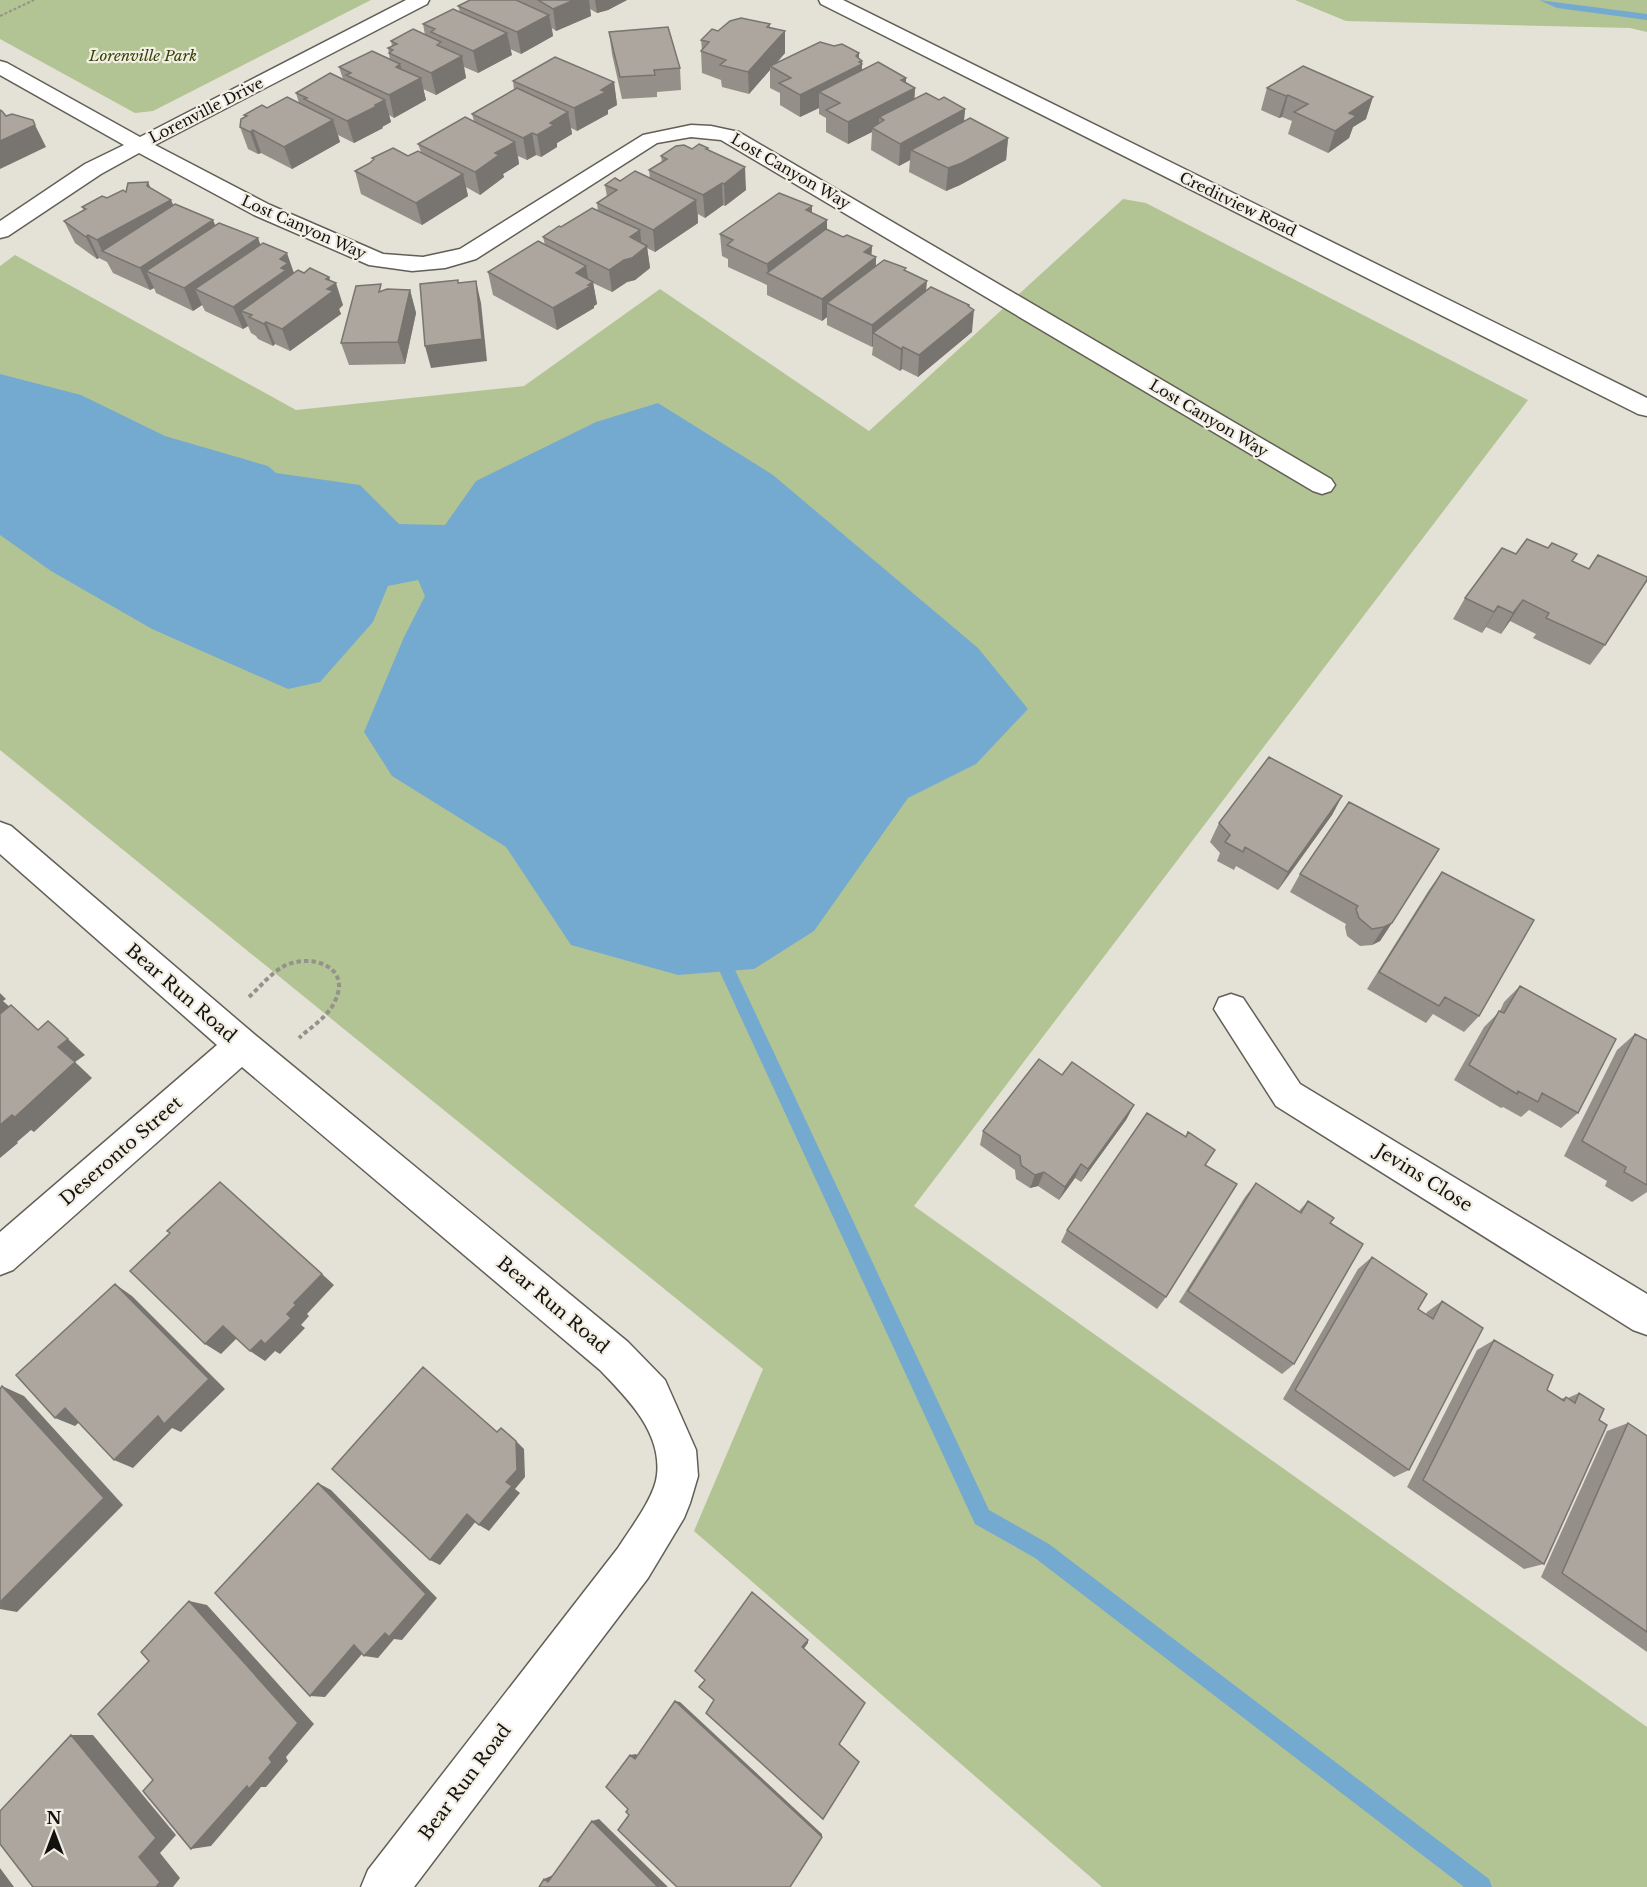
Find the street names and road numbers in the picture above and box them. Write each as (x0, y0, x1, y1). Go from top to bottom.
street label: Lorenville Drive (145, 73, 267, 147)
street label: Lost Canyon Way (728, 129, 855, 213)
street label: Creditview Road (1176, 167, 1300, 241)
street label: Lost Canyon Way (239, 191, 370, 263)
street label: Lost Canyon Way (1146, 375, 1272, 461)
street label: Bear Run Road (121, 939, 241, 1047)
street label: Deseronto Street (55, 1092, 187, 1210)
street label: Jevins Close (1370, 1138, 1477, 1217)
street label: Bear Run Road (493, 1252, 613, 1358)
street label: Bear Run Road (414, 1720, 516, 1844)

